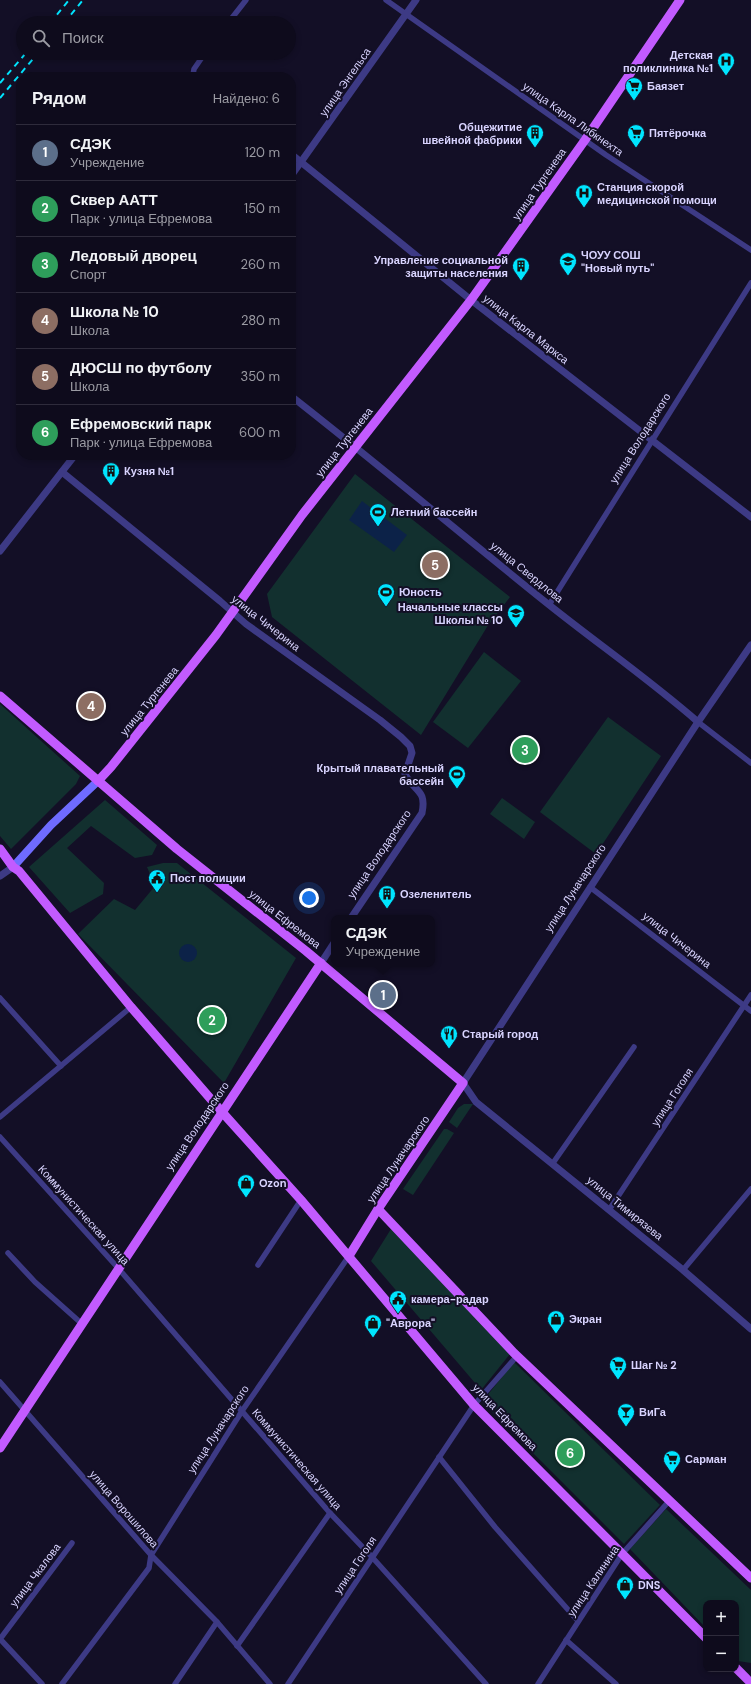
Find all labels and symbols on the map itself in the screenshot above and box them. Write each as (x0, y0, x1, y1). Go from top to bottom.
street label: улица Энгельса (316, 44, 374, 119)
place label: Детская поликлиника №1 (623, 48, 713, 75)
hospital icon: Детская поликлиника №1 (716, 51, 736, 76)
supermarket icon: Баязет (624, 76, 644, 101)
street label: улица Карла Либкнехта (520, 79, 627, 160)
place label: Баязет (647, 79, 685, 93)
place label: Общежитие швейной фабрики (422, 120, 522, 147)
building icon: Общежитие швейной фабрики (525, 123, 545, 148)
supermarket icon: Пятёрочка (626, 123, 646, 148)
place label: Пятёрочка (649, 126, 707, 140)
street label: улица Тургенева (509, 145, 570, 223)
place label: Станция скорой медицинской помощи (597, 180, 717, 207)
hospital icon: Станция скорой медицинской помощи (574, 183, 594, 208)
place label: ЧОУУ СОШ "Новый путь" (581, 248, 654, 275)
school or university icon: ЧОУУ СОШ "Новый путь" (558, 251, 578, 276)
place label: Управление социальной защиты населения (374, 253, 508, 280)
building icon: Управление социальной защиты населения (511, 256, 531, 281)
street label: улица Карла Маркса (480, 291, 572, 367)
street label: улица Володарского (607, 390, 673, 486)
street label: улица Тургенева (312, 404, 376, 480)
building icon: Кузня №1 (101, 461, 121, 486)
place label: Кузня №1 (124, 464, 174, 478)
sports icon: Летний бассейн (368, 502, 388, 527)
place label: Летний бассейн (391, 505, 478, 519)
street label: улица Свердлова (488, 538, 567, 606)
pin: 5 (422, 550, 448, 580)
sports icon: Юность (376, 582, 396, 607)
place label: Юность (399, 585, 442, 599)
street label: улица Чичерина (229, 592, 304, 655)
place label: Начальные классы Школы № 10 (398, 600, 503, 627)
school or university icon: Начальные классы Школы № 10 (506, 603, 526, 628)
street label: улица Тургенева (117, 663, 182, 738)
pin: 4 (78, 691, 104, 721)
pin: 3 (512, 735, 538, 765)
place label: Крытый плавательный бассейн (317, 761, 444, 788)
sports icon: Крытый плавательный бассейн (447, 764, 467, 789)
street label: улица Володарского (344, 807, 414, 901)
street label: улица Луначарского (541, 841, 609, 935)
public building icon: Пост полиции (147, 868, 167, 893)
place label: Пост полиции (170, 871, 246, 885)
building icon: Озеленитель (377, 884, 397, 909)
street label: улица Ефремова (246, 887, 324, 952)
place label: Озеленитель (400, 887, 472, 901)
your location (299, 888, 319, 908)
street label: улица Чичерина (640, 909, 715, 972)
pin: 1 (370, 980, 396, 1010)
pin: 2 (199, 1005, 225, 1035)
restaurant icon: Старый город (439, 1024, 459, 1049)
place label: Старый город (462, 1027, 538, 1041)
street label: улица Гоголя (648, 1065, 696, 1129)
street label: улица Володарского (162, 1079, 232, 1173)
street label: улица Луначарского (364, 1113, 432, 1205)
street label: Коммунистическая улица (35, 1162, 133, 1269)
shop icon: Ozon (236, 1173, 256, 1198)
street label: улица Тимирязева (584, 1173, 667, 1244)
place label: Ozon (259, 1176, 287, 1190)
public building icon: камера-радар (388, 1289, 408, 1314)
place label: камера-радар (411, 1292, 489, 1306)
shop icon: Экран (546, 1309, 566, 1334)
place label: Экран (569, 1312, 602, 1326)
shop icon: "Аврора" (363, 1313, 383, 1338)
place label: "Аврора" (386, 1316, 435, 1330)
supermarket icon: Шаг № 2 (608, 1355, 628, 1380)
place label: Шаг № 2 (631, 1358, 677, 1372)
street label: улица Ефремова (470, 1381, 541, 1454)
street label: улица Луначарского (184, 1382, 252, 1476)
bar icon: ВиГа (616, 1402, 636, 1427)
street label: Коммунистическая улица (249, 1405, 345, 1513)
place label: ВиГа (639, 1405, 667, 1419)
pin: 6 (557, 1438, 583, 1468)
supermarket icon: Сарман (662, 1449, 682, 1474)
place label: Сарман (685, 1452, 727, 1466)
street label: улица Ворошилова (86, 1467, 162, 1551)
street label: улица Гоголя (331, 1533, 379, 1596)
street label: улица Чкалова (6, 1540, 64, 1610)
street label: улица Калинина (564, 1542, 622, 1619)
shop icon: DNS (615, 1575, 635, 1600)
place label: DNS (638, 1578, 661, 1592)

